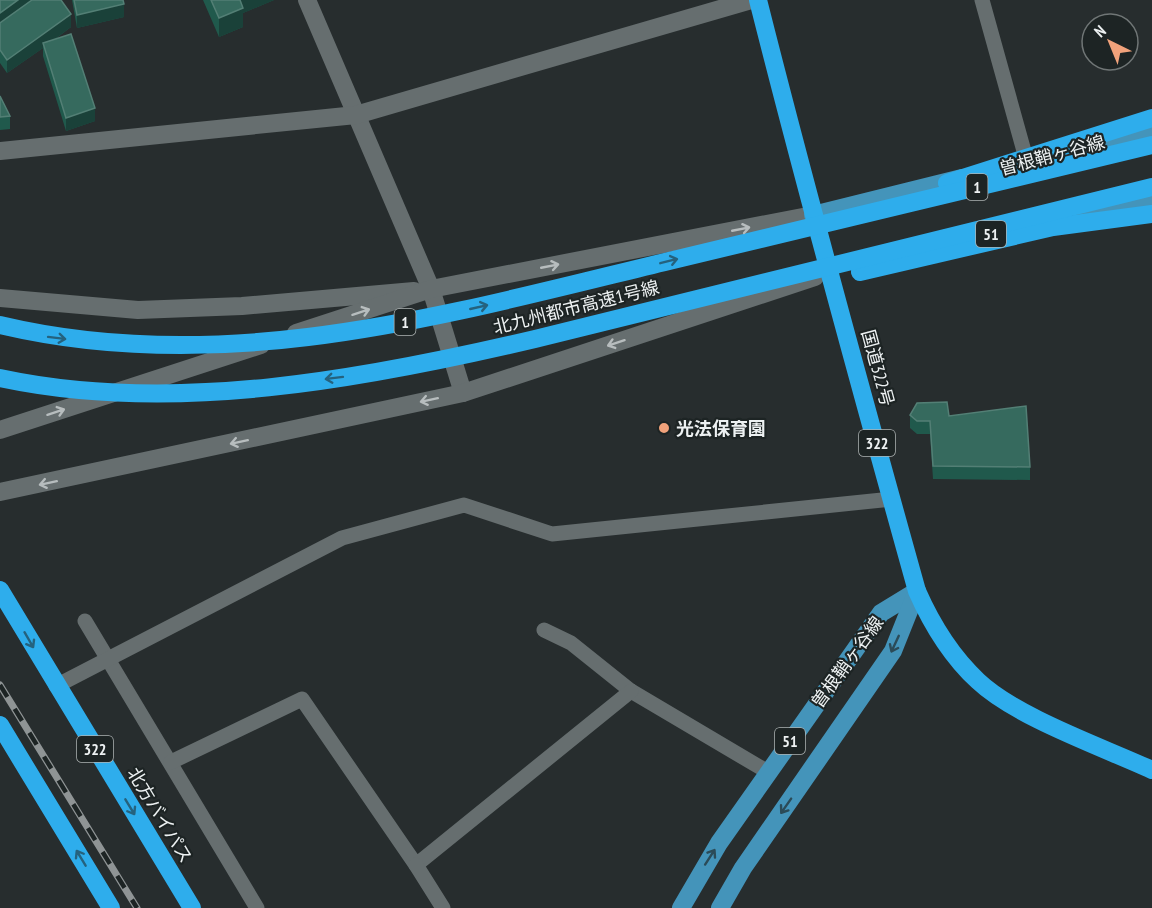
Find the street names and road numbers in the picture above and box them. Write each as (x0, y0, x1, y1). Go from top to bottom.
street label: 曽根鞘ヶ谷線 (997, 130, 1107, 180)
road number: 1 (966, 174, 988, 200)
road number: 51 (976, 221, 1006, 247)
street label: 北九州都市高速1号線 (491, 275, 661, 339)
road number: 1 (394, 309, 416, 335)
street label: 国道322号 (857, 327, 899, 409)
road number: 322 (859, 430, 895, 456)
street label: 曽根鞘ヶ谷線 (806, 612, 888, 712)
road number: 51 (775, 728, 805, 754)
road number: 322 (77, 736, 113, 762)
street label: 北方バイパス (122, 763, 198, 867)

